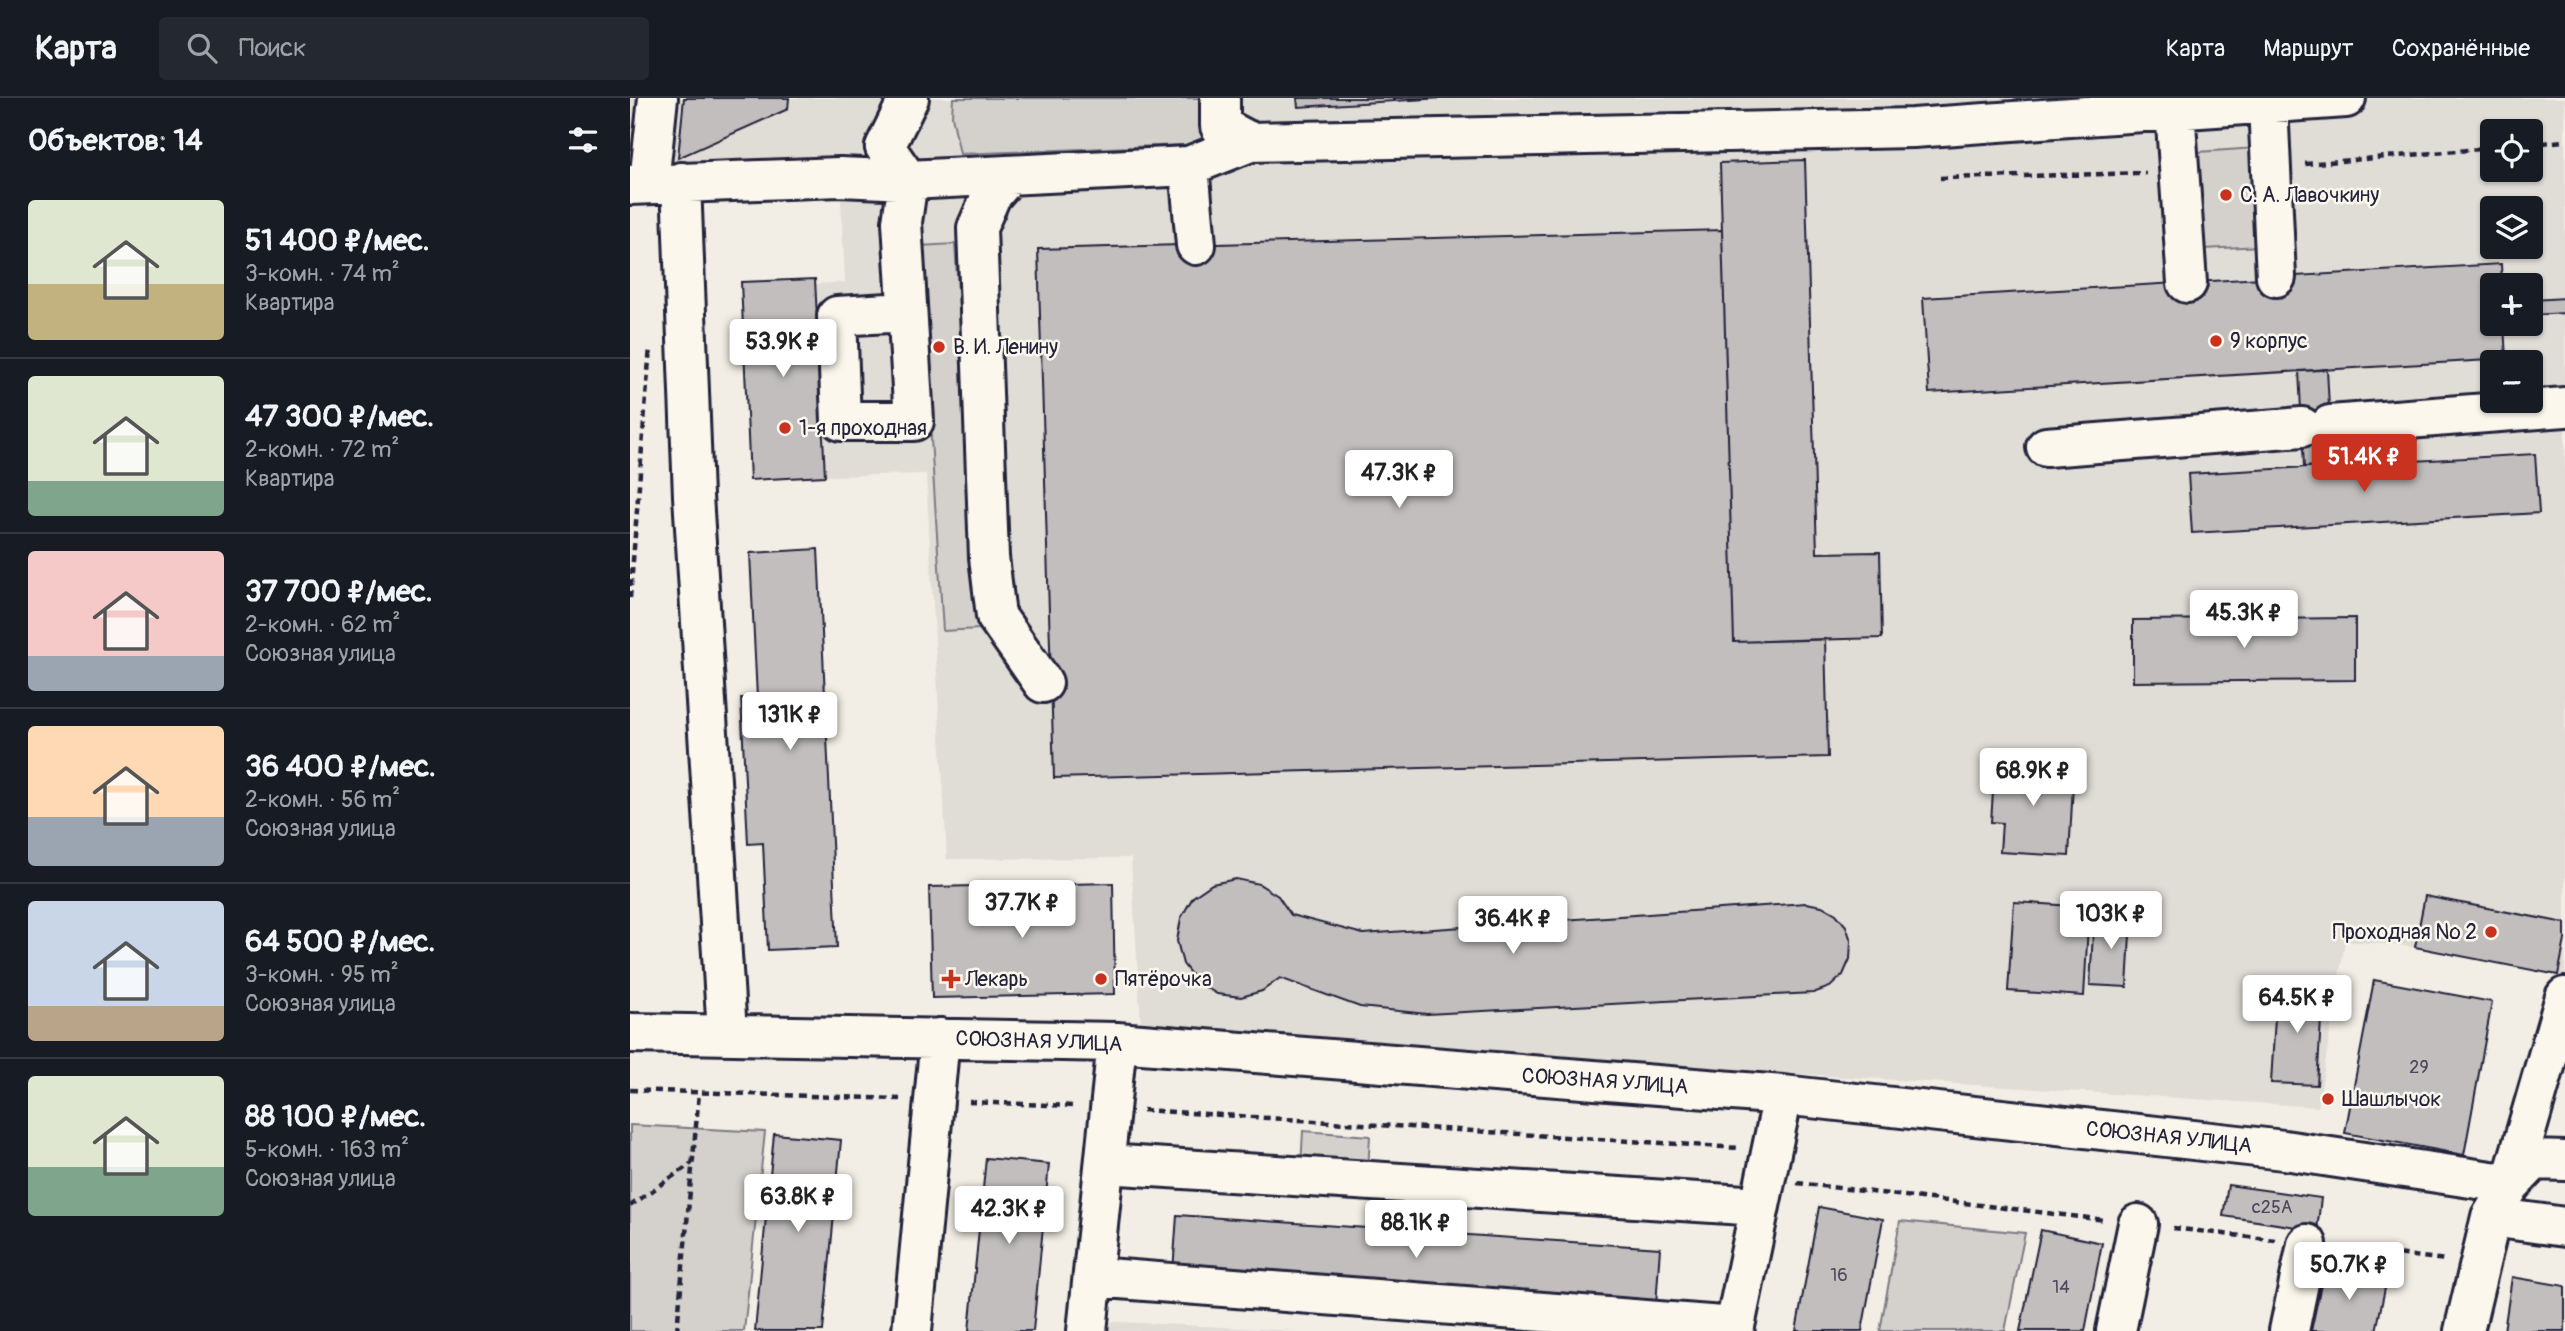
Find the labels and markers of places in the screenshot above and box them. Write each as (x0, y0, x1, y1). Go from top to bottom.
place label: С. А. Лавочкину (2240, 182, 2379, 209)
marker: С. А. Лавочкину (2218, 187, 2234, 203)
pin: 53.9K ₽ (718, 320, 848, 379)
place label: 9 корпус (2230, 328, 2308, 355)
marker: 9 корпус (2208, 333, 2224, 349)
place label: В. И. Ленину (953, 334, 1058, 361)
marker: В. И. Ленину (931, 339, 947, 355)
place label: 1-я проходная (799, 415, 927, 442)
marker: 1-я проходная (777, 420, 793, 436)
pin: 51.4K ₽ (2299, 434, 2429, 494)
pin: 47.3K ₽ (1334, 450, 1464, 510)
pin: 45.3K ₽ (2179, 590, 2309, 650)
pin: 131K ₽ (733, 692, 847, 752)
pin: 68.9K ₽ (1968, 748, 2098, 808)
pin: 37.7K ₽ (957, 880, 1087, 940)
pin: 103K ₽ (2054, 892, 2168, 951)
pin: 36.4K ₽ (1448, 896, 1578, 956)
place label: Проходная № 2 (2332, 919, 2477, 946)
marker: Проходная № 2 (2483, 924, 2499, 940)
place label: Лекарь (964, 966, 1028, 993)
place label: Пятёрочка (1115, 966, 1212, 993)
marker: Лекарь (943, 971, 959, 987)
marker: Пятёрочка (1093, 971, 1109, 987)
pin: 64.5K ₽ (2232, 976, 2362, 1035)
place label: Шашлычок (2342, 1086, 2441, 1113)
marker: Шашлычок (2320, 1091, 2336, 1107)
pin: 63.8K ₽ (733, 1174, 863, 1234)
pin: 42.3K ₽ (944, 1186, 1074, 1246)
pin: 88.1K ₽ (1351, 1200, 1481, 1260)
pin: 50.7K ₽ (2284, 1242, 2414, 1302)

